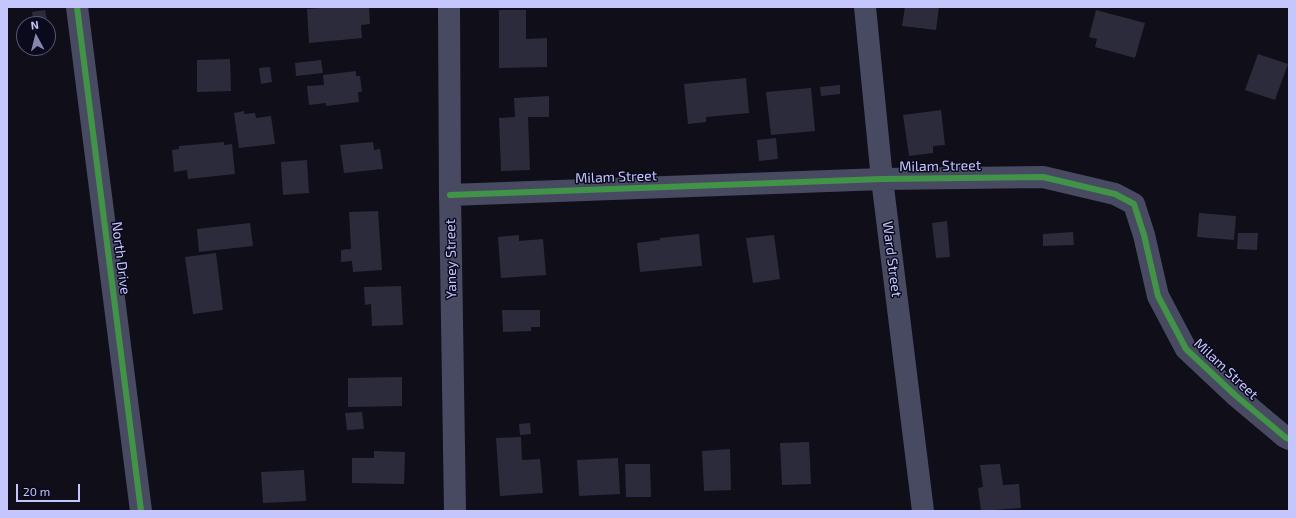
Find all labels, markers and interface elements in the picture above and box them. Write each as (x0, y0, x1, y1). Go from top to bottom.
north arrow (16, 16, 56, 56)
text: N (30, 18, 39, 32)
street label: Milam Street (899, 157, 981, 175)
street label: Milam Street (575, 167, 657, 187)
street label: Yaney Street (442, 219, 460, 299)
street label: Ward Street (879, 220, 905, 298)
street label: North Drive (108, 221, 134, 295)
street label: Milam Street (1190, 335, 1262, 403)
scale bar (18, 476, 82, 502)
text: 20 m (23, 484, 50, 498)

